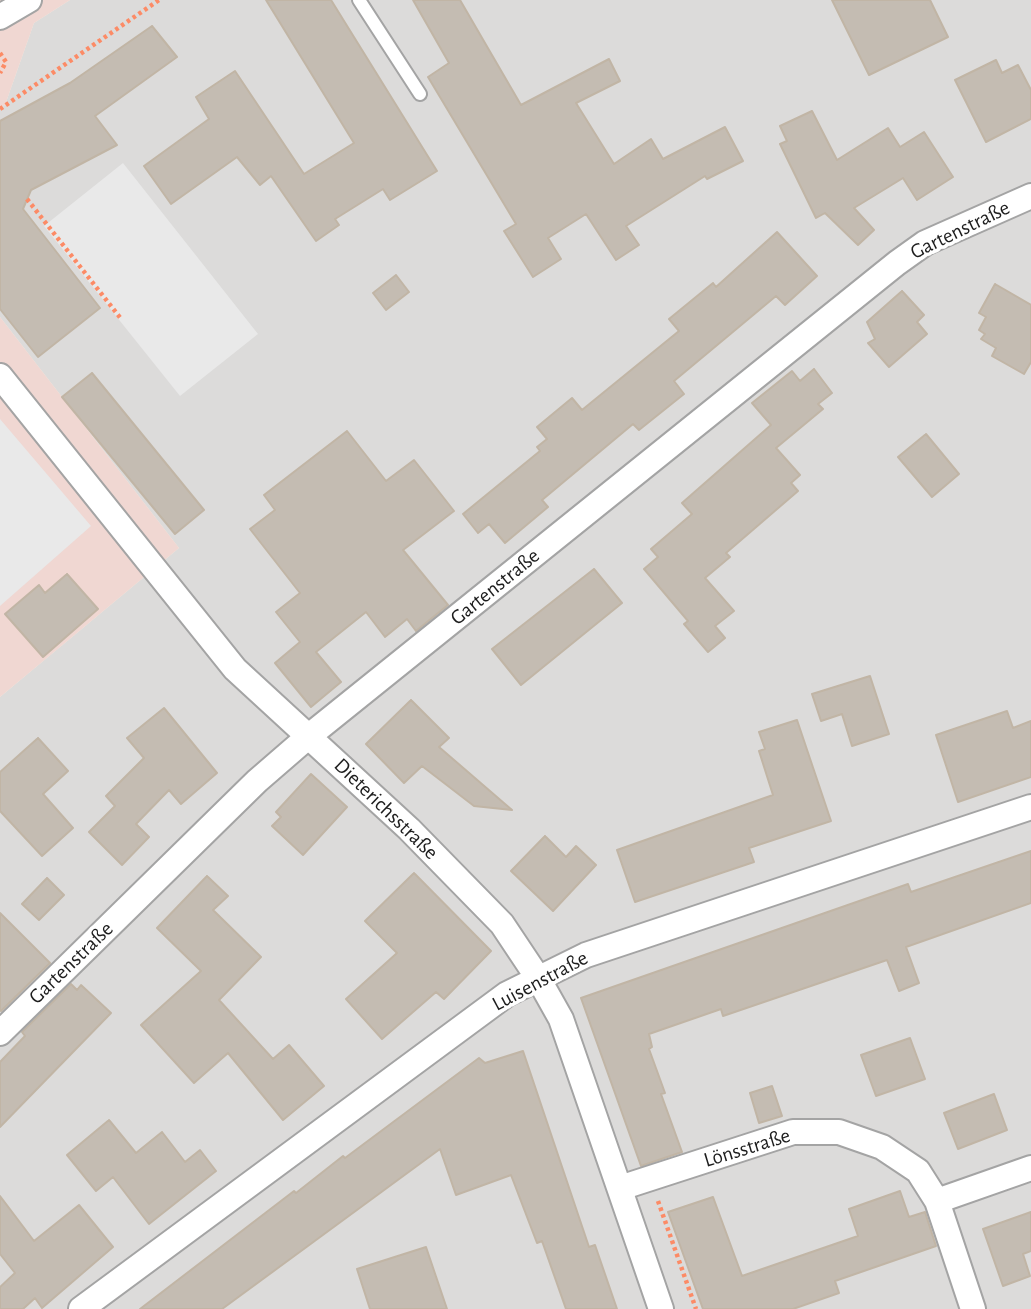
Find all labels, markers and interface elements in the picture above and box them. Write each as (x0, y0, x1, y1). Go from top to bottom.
street label: Gartenstraße (906, 195, 1014, 265)
street label: Gartenstraße (445, 543, 545, 631)
street label: Dieterichsstraße (329, 753, 443, 865)
street label: Gartenstraße (24, 917, 118, 1009)
street label: Luisenstraße (488, 945, 592, 1017)
street label: Lönsstraße (701, 1123, 793, 1173)

